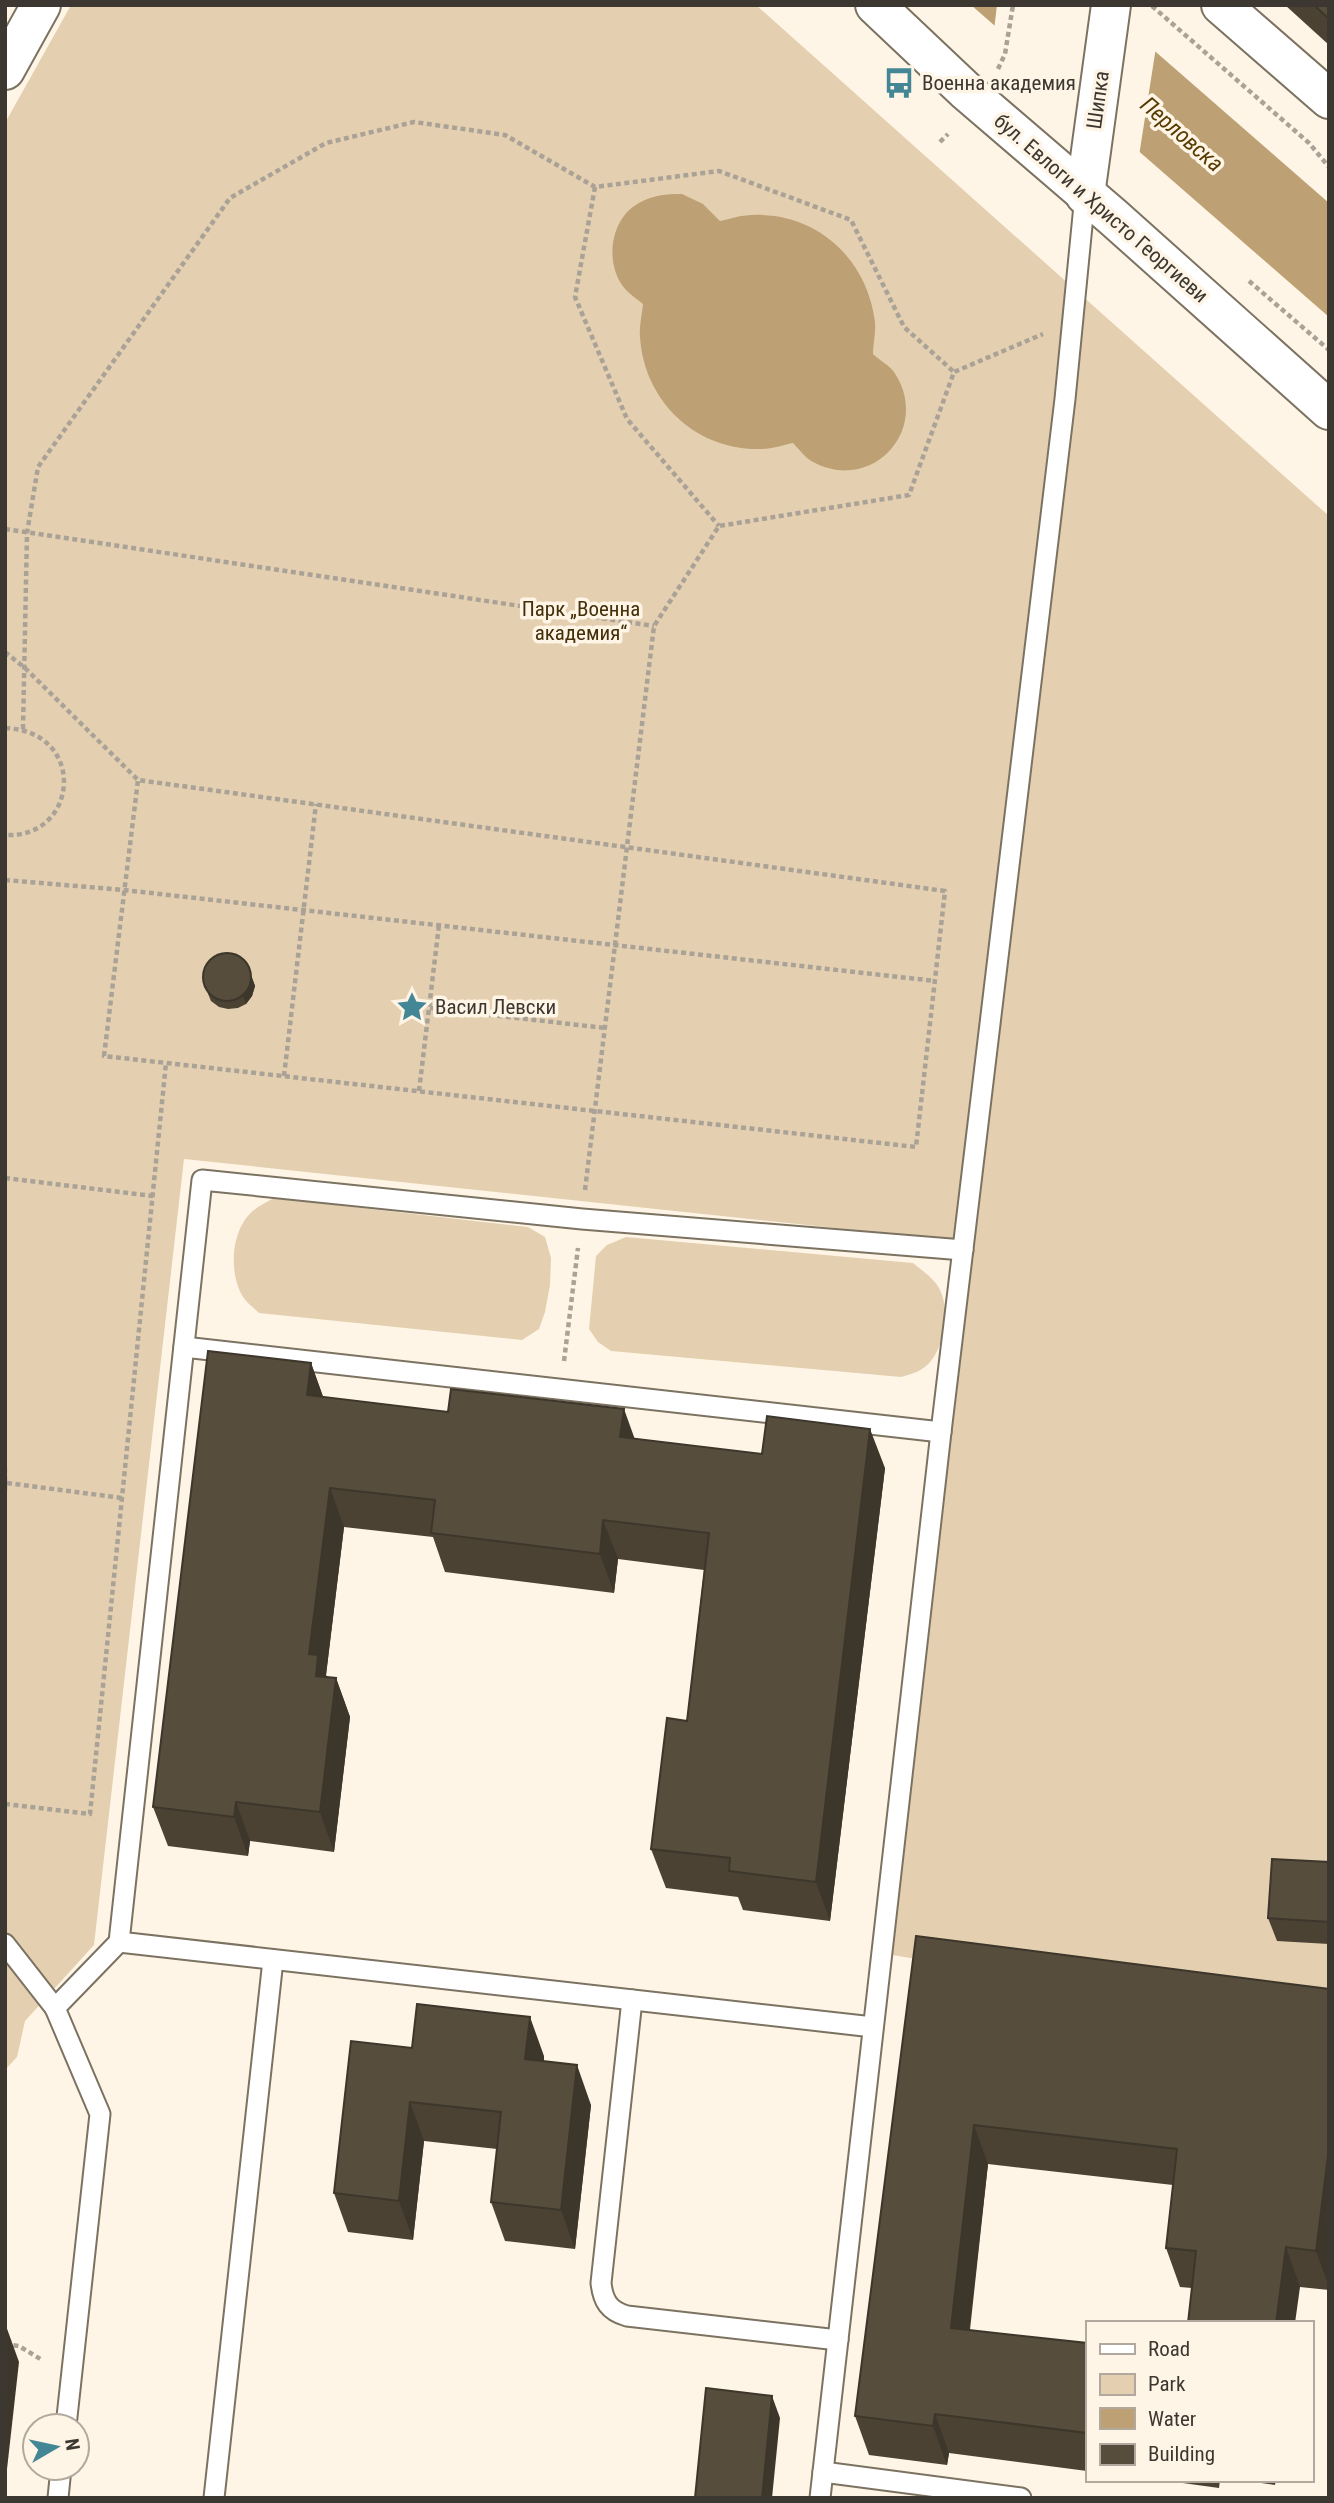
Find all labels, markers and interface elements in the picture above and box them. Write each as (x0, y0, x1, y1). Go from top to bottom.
bus stop icon: Военна академия (882, 66, 916, 100)
street label: Шипка (1082, 69, 1114, 131)
place label: Военна академия (922, 71, 1076, 95)
water label: Перловска (1135, 91, 1229, 178)
street label: бул. Евлоги и Христо Георгиеви (989, 109, 1213, 307)
park label: Парк „Военна академия“ (522, 597, 640, 645)
place icon: Васил Левски (395, 990, 429, 1024)
place label: Васил Левски (435, 995, 556, 1019)
legend (1086, 2321, 1313, 2482)
text: Road (1148, 2337, 1190, 2361)
text: Park (1148, 2372, 1186, 2396)
text: Water (1148, 2407, 1196, 2431)
north arrow (21, 2412, 91, 2482)
text: N (60, 2437, 85, 2452)
text: Building (1148, 2442, 1215, 2466)

